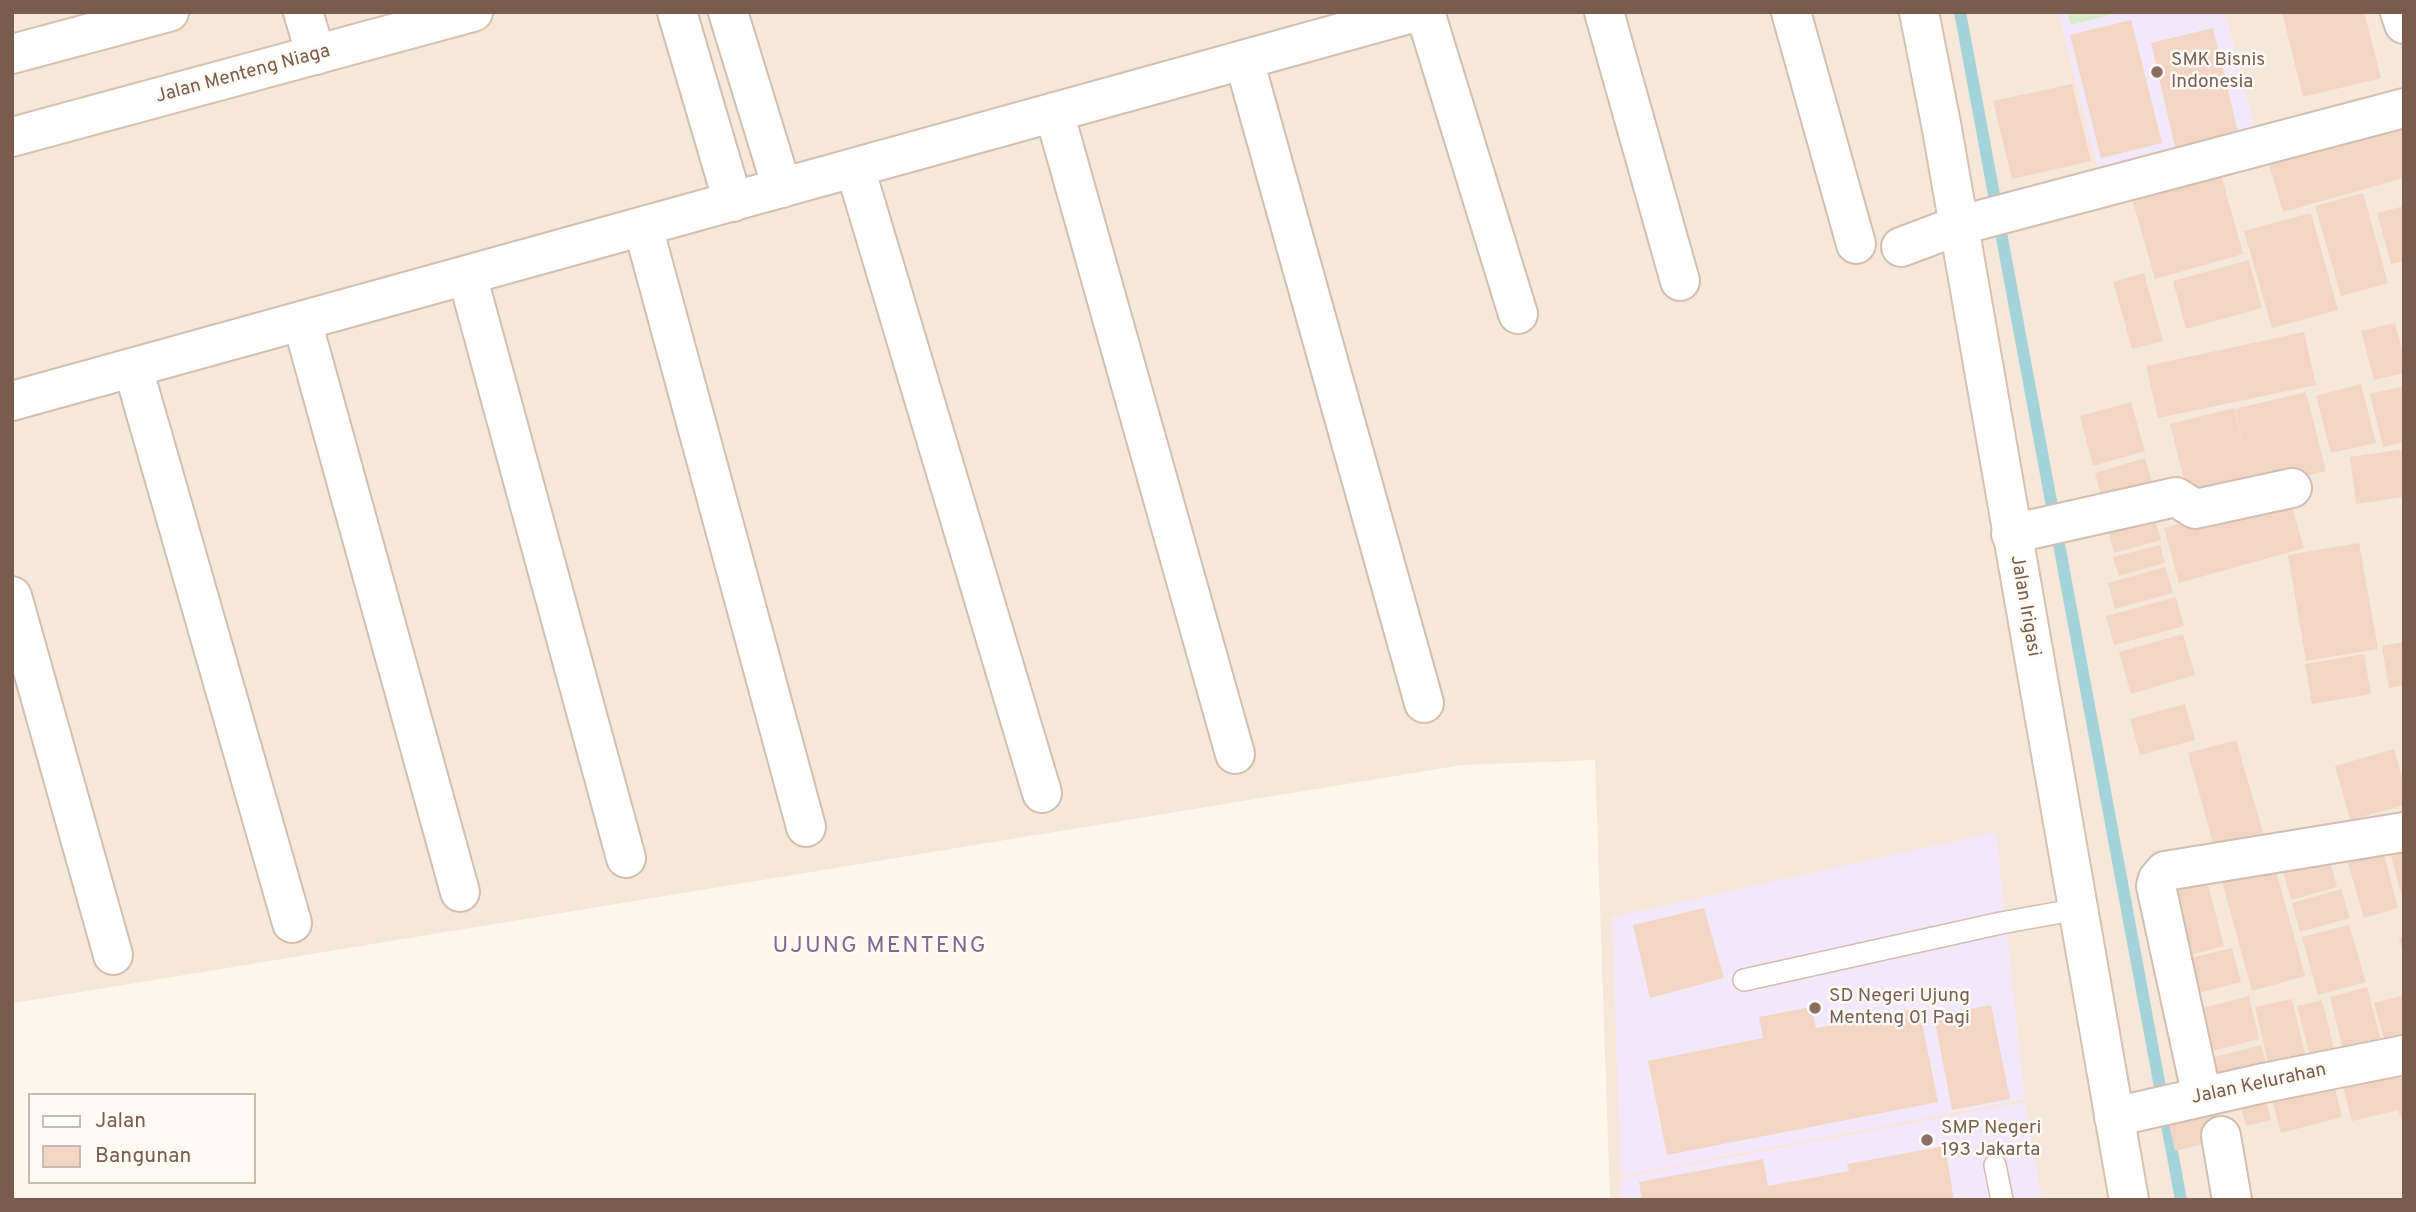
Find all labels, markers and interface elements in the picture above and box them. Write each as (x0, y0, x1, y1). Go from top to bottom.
street label: Jalan Menteng Niaga (153, 41, 333, 109)
place label: SMK Bisnis Indonesia (2171, 50, 2265, 94)
marker: SMK Bisnis Indonesia (2149, 64, 2165, 80)
street label: Jalan Irigasi (2004, 553, 2044, 659)
district label: UJUNG MENTENG (774, 933, 986, 961)
place label: SD Negeri Ujung Menteng 01 Pagi (1829, 986, 1970, 1030)
marker: SD Negeri Ujung Menteng 01 Pagi (1807, 1000, 1823, 1016)
street label: Jalan Kelurahan (2189, 1060, 2329, 1110)
legend (28, 1093, 256, 1184)
text: Jalan (95, 1108, 146, 1135)
place label: SMP Negeri 193 Jakarta (1941, 1118, 2041, 1162)
marker: SMP Negeri 193 Jakarta (1919, 1132, 1935, 1148)
text: Bangunan (95, 1143, 191, 1170)

